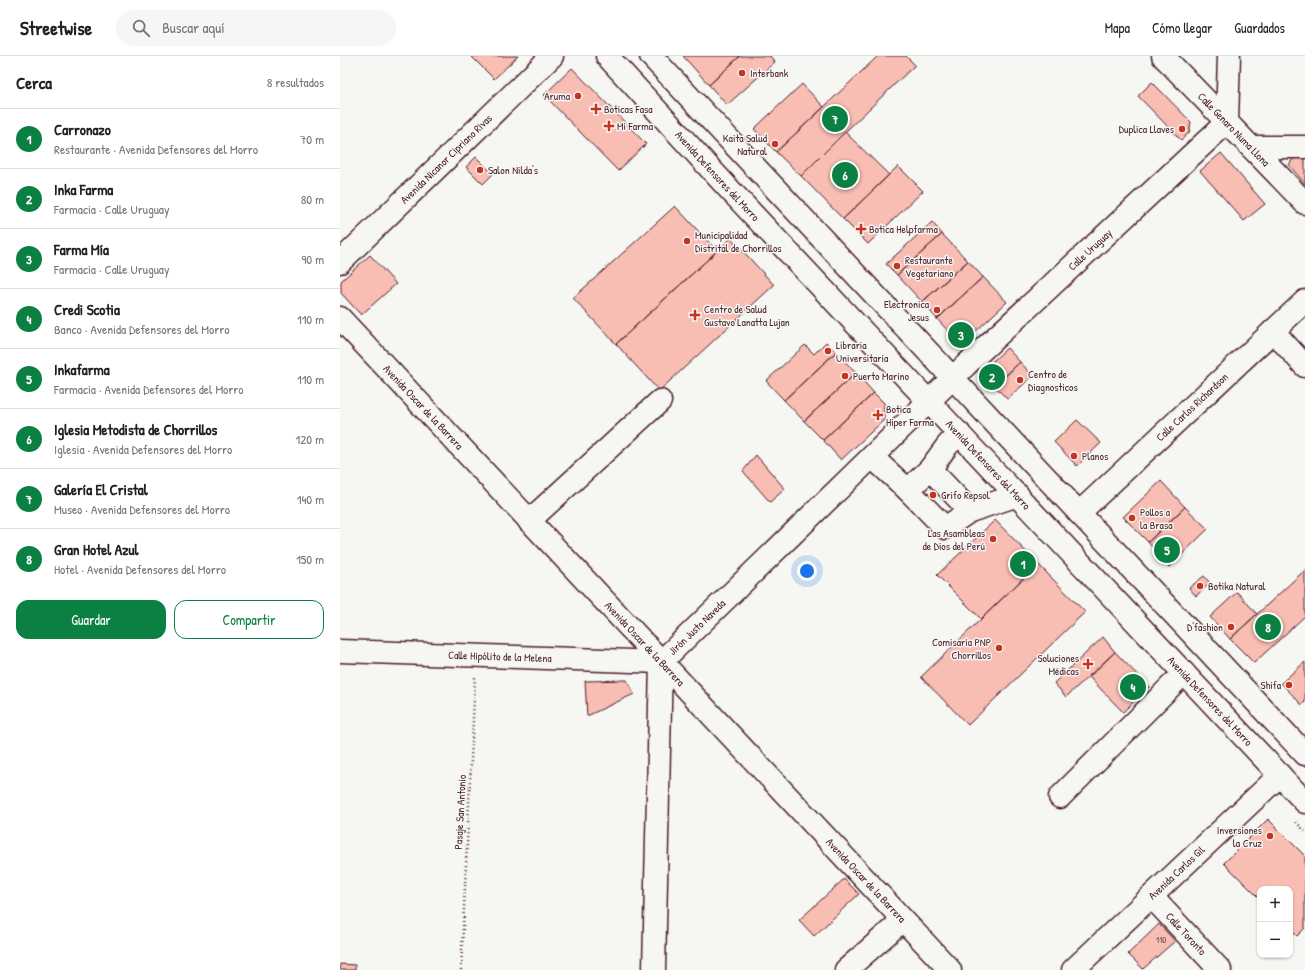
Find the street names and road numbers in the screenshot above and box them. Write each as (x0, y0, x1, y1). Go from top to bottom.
street label: Calle Genaro Numa Llona (1195, 89, 1273, 170)
street label: Avenida Nicanor Cipriano Rivas (397, 111, 495, 207)
street label: Avenida Defensores del Morro (672, 128, 763, 224)
street label: Calle Uruguay (1065, 226, 1115, 274)
street label: Avenida Oscar de la Barrera (380, 362, 467, 453)
street label: Calle Carlos Richardson (1153, 370, 1231, 444)
street label: Avenida Defensores del Morro (943, 417, 1034, 513)
street label: Jirón Justo Naveda (665, 596, 729, 658)
street label: Avenida Oscar de la Barrera (602, 598, 688, 689)
street label: Calle Hipólito de la Melena (448, 648, 553, 665)
street label: Avenida Defensores del Morro (1165, 653, 1256, 749)
street label: Pasaje San Antonio (451, 774, 469, 850)
street label: Avenida Oscar de la Barrera (823, 835, 910, 926)
street label: Avenida Carlos Gil (1145, 843, 1207, 902)
street label: Calle Toronto (1163, 909, 1210, 958)

